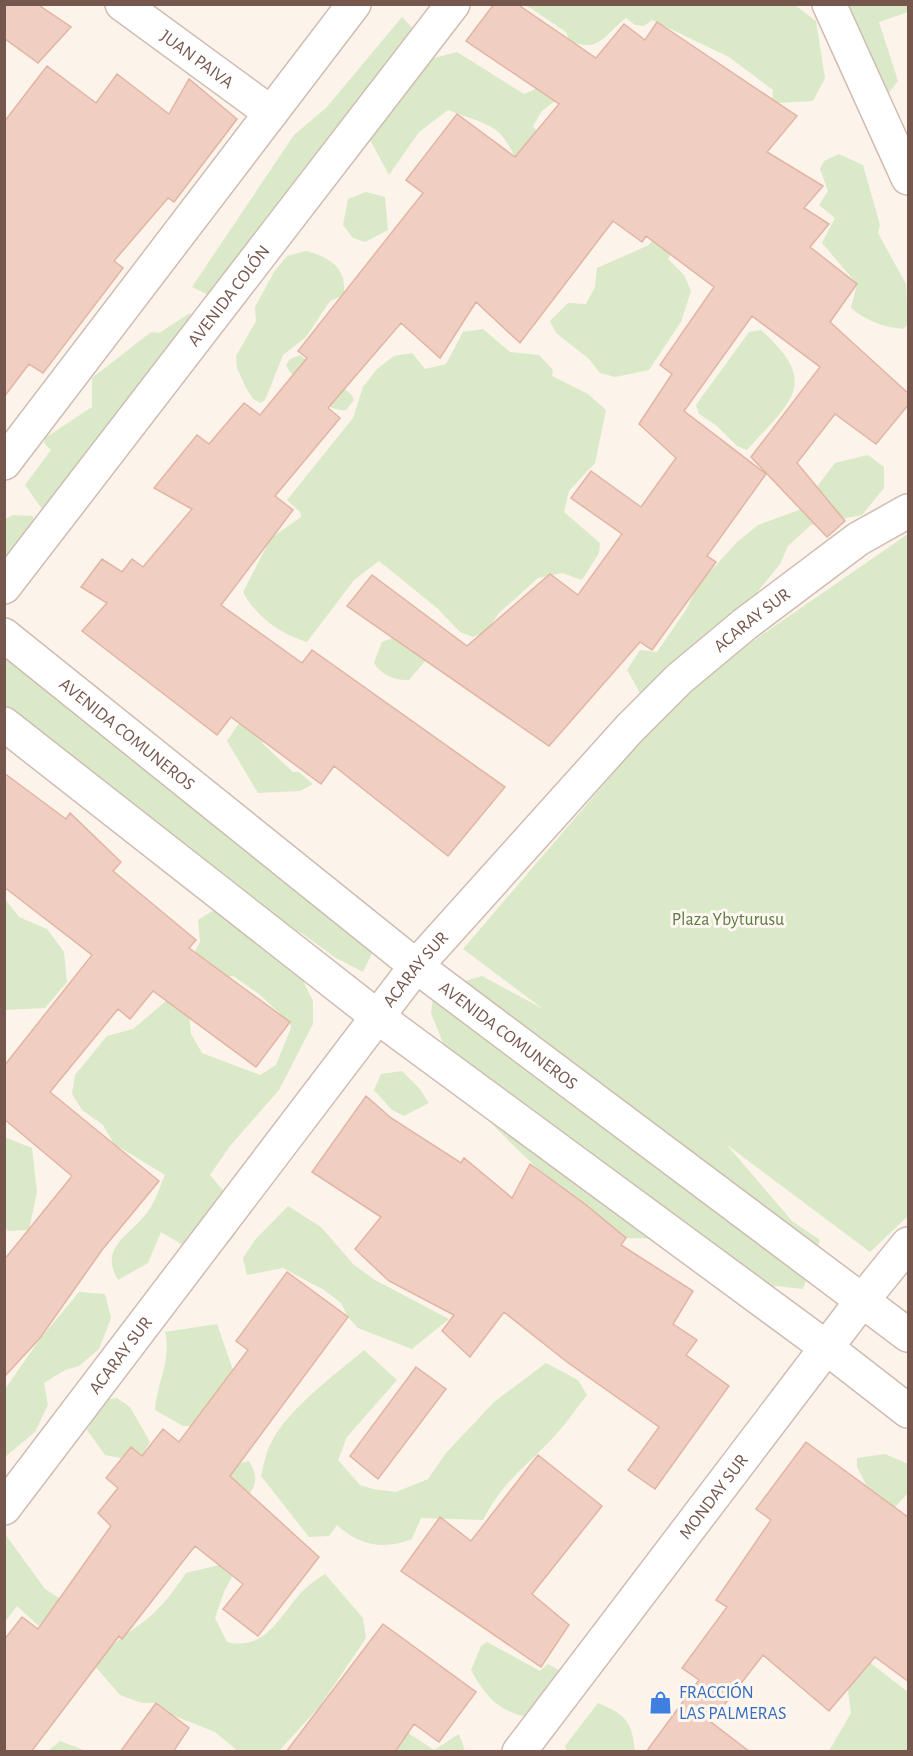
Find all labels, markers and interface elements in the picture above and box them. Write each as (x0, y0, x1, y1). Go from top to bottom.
street label: JUAN PAIVA (157, 27, 237, 93)
street label: AVENIDA COLÓN (185, 242, 274, 350)
street label: ACARAY SUR (711, 585, 794, 656)
street label: AVENIDA COMUNEROS (56, 675, 198, 794)
park label: Plaza Ybyturusu (672, 911, 784, 929)
street label: ACARAY SUR (380, 929, 452, 1011)
street label: AVENIDA COMUNEROS (435, 979, 580, 1094)
street label: ACARAY SUR (86, 1314, 156, 1398)
street label: MONDAY SUR (676, 1451, 752, 1543)
place label: FRACCIÓN LAS PALMERAS (679, 1681, 786, 1723)
shop icon: FRACCIÓN LAS PALMERAS (648, 1689, 674, 1715)

